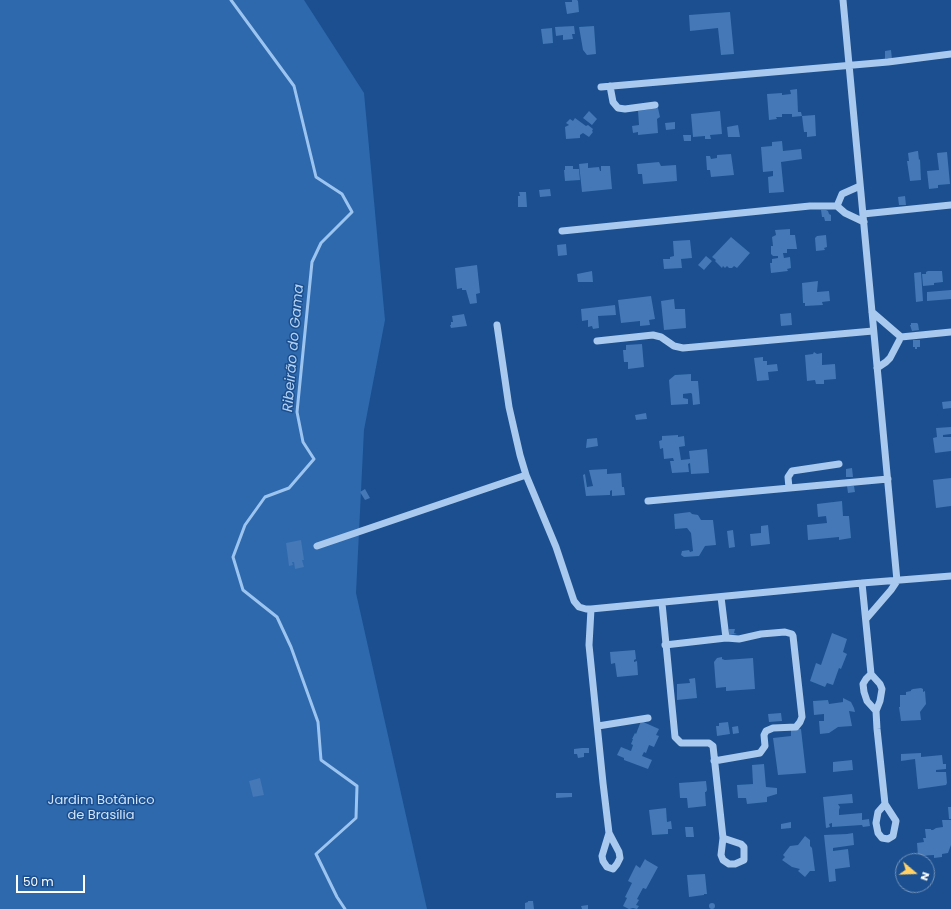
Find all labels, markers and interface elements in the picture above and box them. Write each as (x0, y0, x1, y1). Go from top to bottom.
water label: Ribeirão do Gama (280, 283, 308, 413)
park label: Jardim Botânico de Brasília (48, 793, 154, 824)
north arrow (895, 853, 935, 893)
scale bar (18, 867, 87, 893)
text: N (916, 870, 934, 883)
text: 50 m (23, 873, 54, 890)

